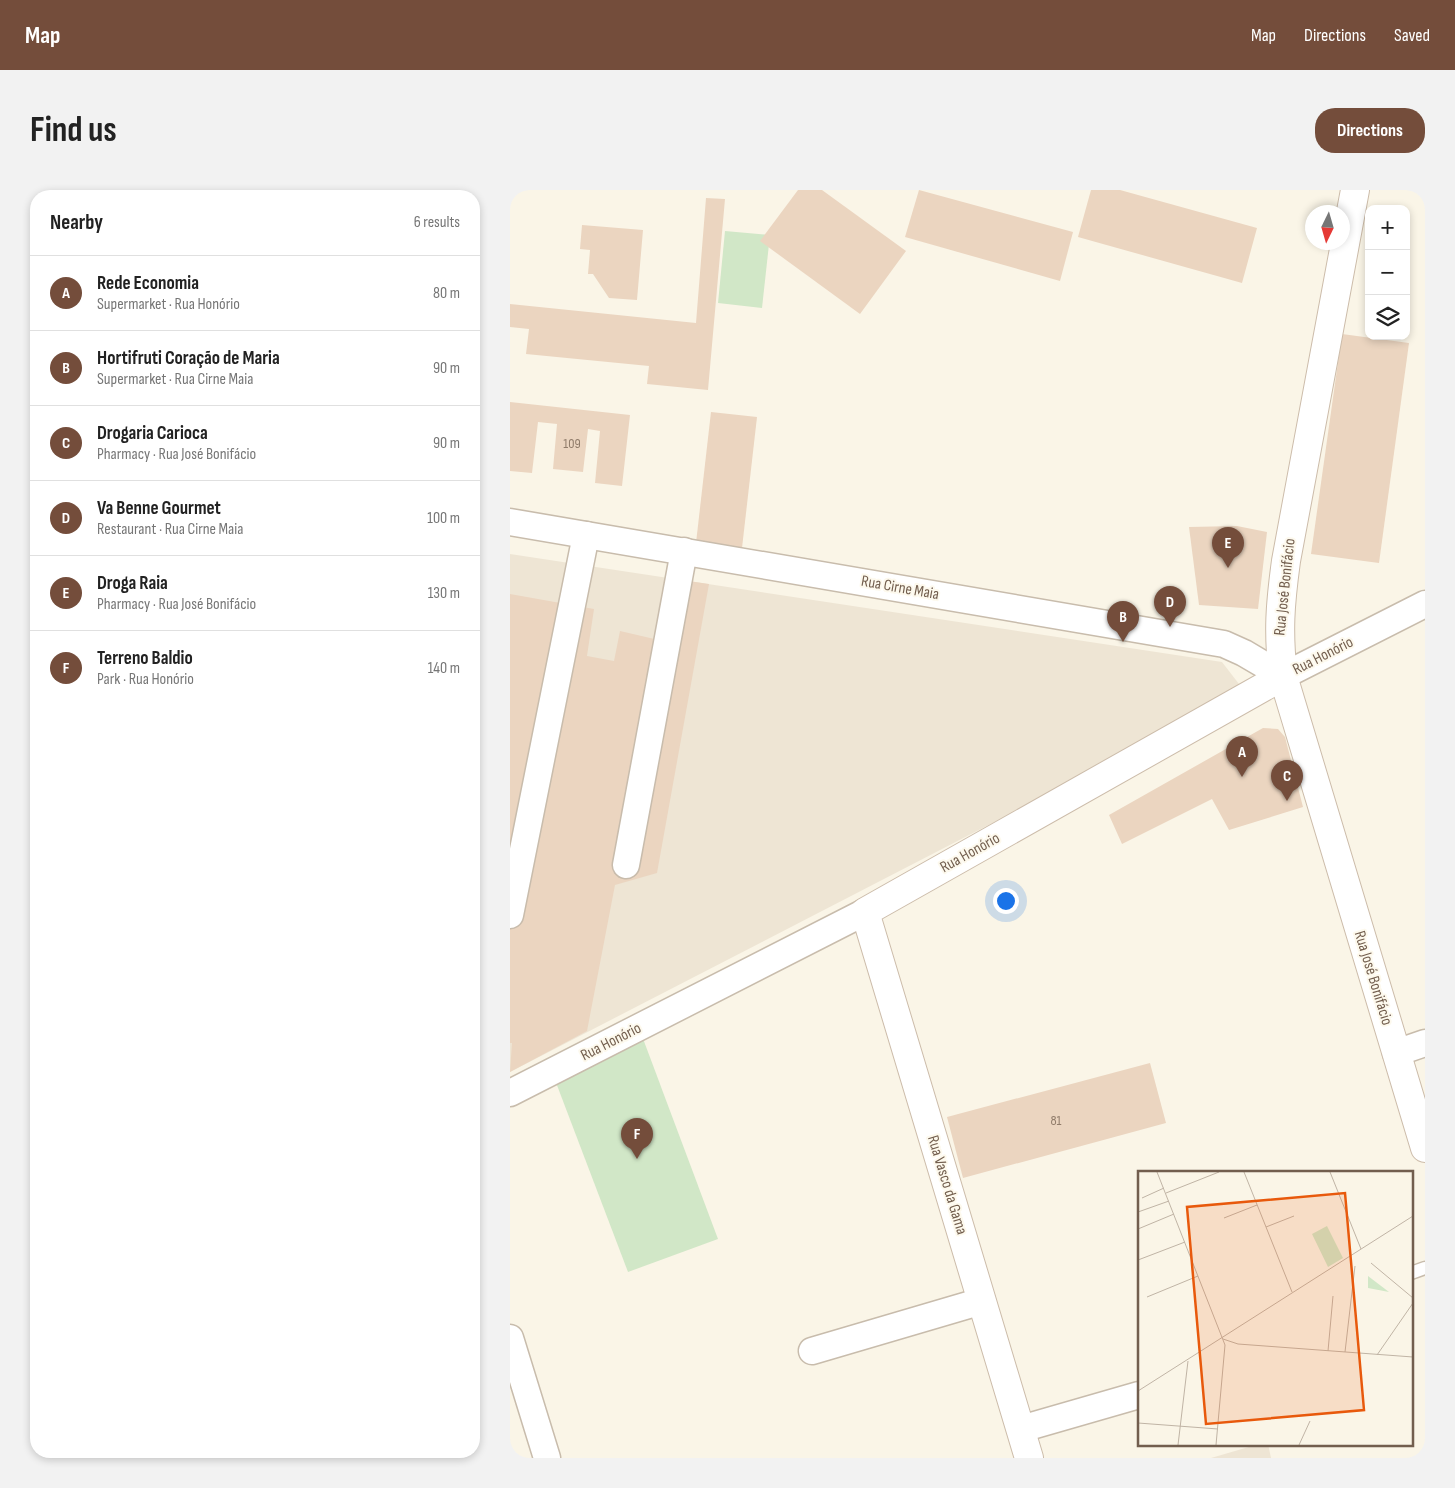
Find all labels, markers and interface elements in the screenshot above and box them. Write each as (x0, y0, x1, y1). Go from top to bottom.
text: Map (25, 21, 60, 50)
text: Map (1251, 25, 1276, 46)
text: Directions (1304, 25, 1366, 46)
text: Saved (1394, 25, 1430, 46)
button: Directions (1315, 108, 1425, 153)
text: Find us (30, 109, 117, 152)
north arrow (1305, 205, 1350, 250)
map controls (1365, 205, 1410, 340)
button: + (1365, 205, 1410, 250)
text: Nearby (50, 210, 103, 235)
text: 6 results (414, 213, 460, 232)
button: − (1365, 250, 1410, 295)
text: Rede Economia (97, 272, 199, 295)
text: A (62, 284, 70, 303)
text: 80 m (433, 284, 460, 303)
text: Supermarket · Rua Honório (97, 295, 240, 314)
button: layers (1365, 295, 1410, 340)
text: Hortifruti Coração de Maria (97, 347, 280, 370)
text: B (62, 359, 70, 378)
text: 90 m (433, 359, 460, 378)
text: Supermarket · Rua Cirne Maia (97, 370, 253, 389)
text: Drogaria Carioca (97, 422, 208, 445)
text: C (62, 434, 70, 453)
text: 90 m (433, 434, 460, 453)
house number: 109 (563, 435, 581, 452)
text: Pharmacy · Rua José Bonifácio (97, 445, 256, 464)
text: Va Benne Gourmet (97, 497, 221, 520)
text: D (62, 509, 70, 528)
text: 100 m (427, 509, 460, 528)
text: Restaurant · Rua Cirne Maia (97, 520, 243, 539)
pin: E (1212, 527, 1244, 568)
street label: Rua José Bonifácio (1270, 537, 1300, 637)
text: Droga Raia (97, 572, 168, 595)
street label: Rua Cirne Maia (860, 572, 940, 604)
text: E (63, 584, 69, 603)
text: 130 m (428, 584, 460, 603)
pin: D (1154, 586, 1186, 627)
text: Pharmacy · Rua José Bonifácio (97, 595, 256, 614)
pin: B (1107, 601, 1139, 642)
street label: Rua Honório (1290, 633, 1356, 679)
text: Terreno Baldio (97, 647, 193, 670)
text: F (63, 659, 69, 678)
text: 140 m (428, 659, 460, 678)
text: Park · Rua Honório (97, 670, 194, 689)
pin: A (1226, 736, 1258, 777)
pin: C (1271, 760, 1303, 801)
street label: Rua Honório (937, 829, 1003, 877)
your location (993, 888, 1019, 914)
street label: Rua José Bonifácio (1350, 929, 1396, 1027)
street label: Rua Honório (578, 1019, 644, 1065)
house number: 81 (1050, 1112, 1062, 1129)
pin: F (621, 1118, 653, 1159)
street label: Rua Vasco da Gama (923, 1133, 971, 1237)
inset map (1138, 1171, 1412, 1446)

